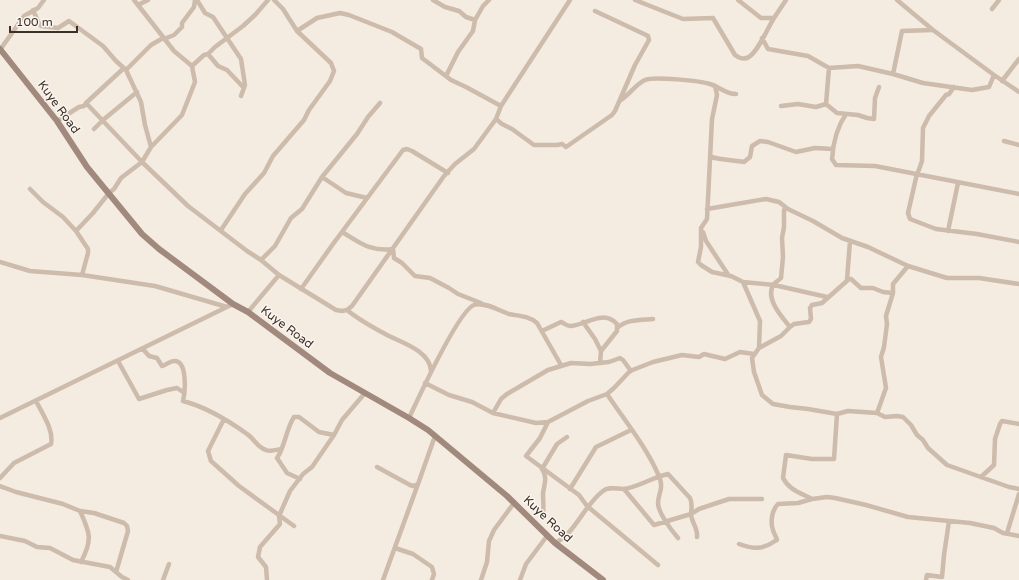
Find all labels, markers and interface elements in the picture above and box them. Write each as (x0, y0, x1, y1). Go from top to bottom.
scale bar (10, 8, 77, 34)
text: 100 m (16, 15, 53, 29)
street label: Kuye Road (35, 78, 83, 136)
street label: Kuye Road (258, 303, 316, 351)
street label: Kuye Road (521, 493, 575, 545)

